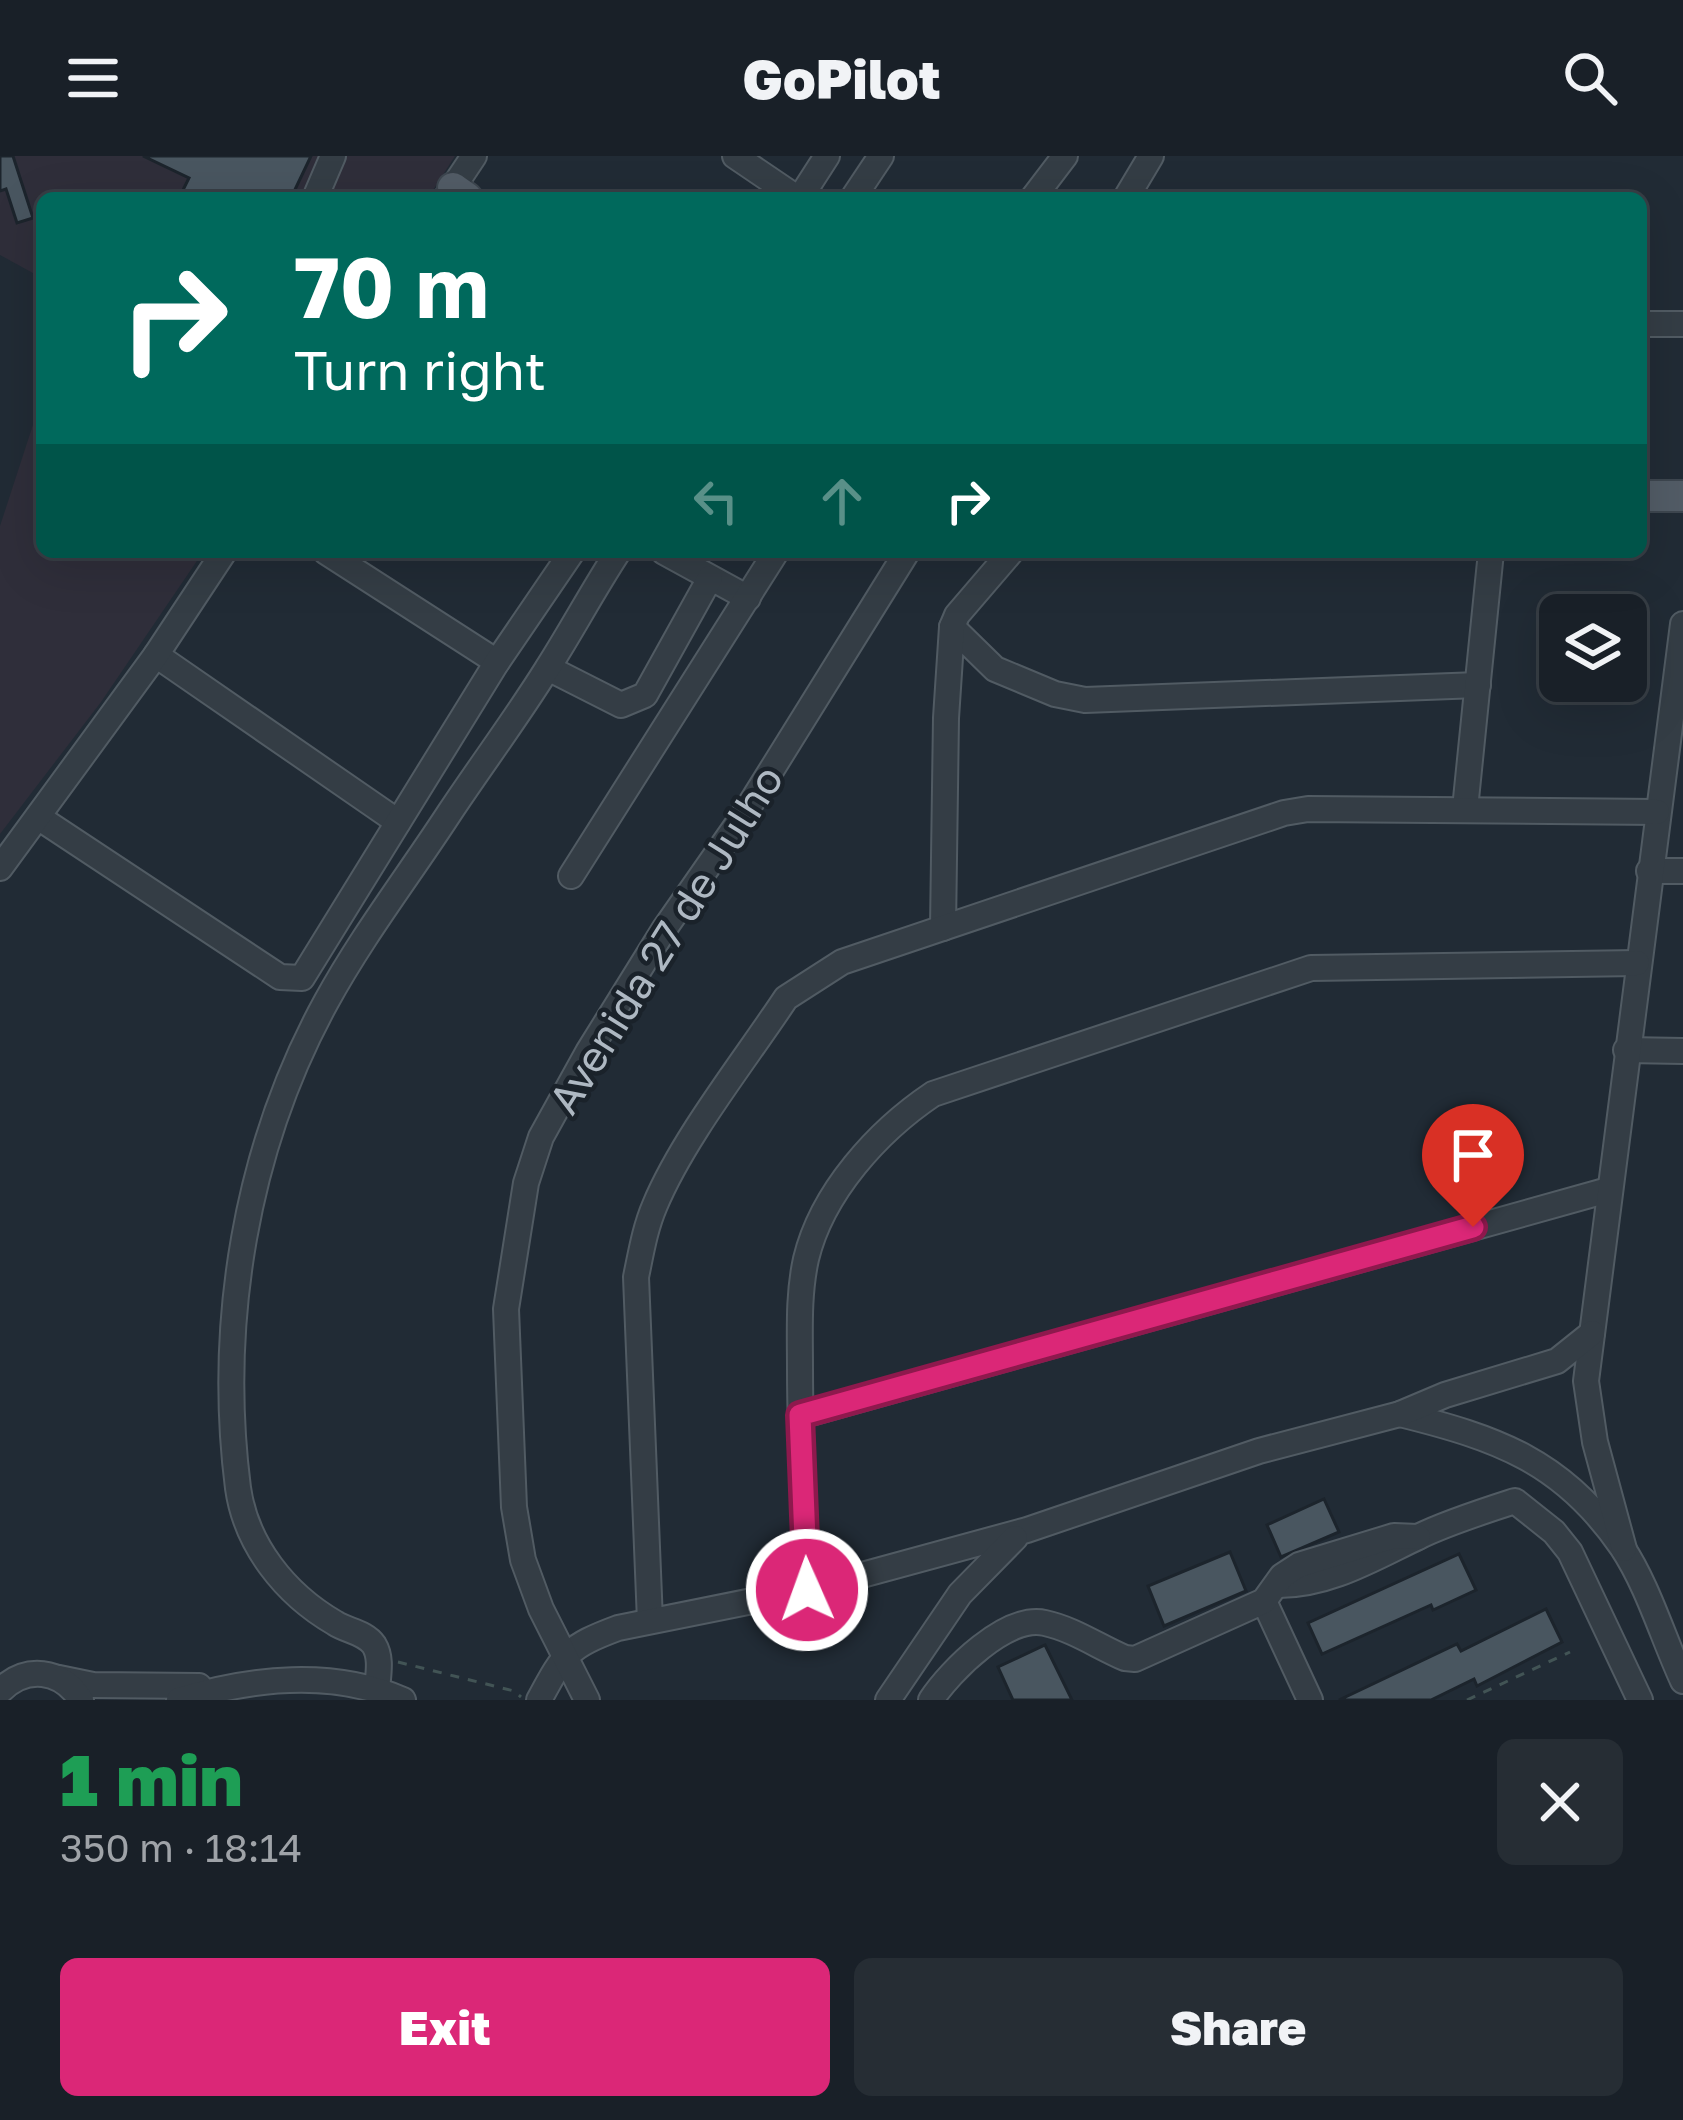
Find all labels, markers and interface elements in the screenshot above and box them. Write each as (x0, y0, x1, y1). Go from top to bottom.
icon: menu (60, 45, 126, 111)
icon: search (1557, 45, 1623, 111)
text: GoPilot (742, 46, 941, 111)
text: 70 m (294, 236, 489, 336)
icon: right (96, 240, 252, 396)
text: Turn right (294, 337, 546, 402)
icon: left (683, 468, 749, 534)
icon: ahead (809, 468, 875, 534)
icon: right (935, 468, 1001, 534)
map controls (1539, 594, 1647, 702)
button: layers (1539, 594, 1647, 702)
street label: Avenida 27 de Julho (538, 756, 792, 1122)
pin (1422, 1104, 1524, 1227)
icon: arrive (1440, 1122, 1506, 1188)
position arrow (744, 1527, 870, 1653)
text: 1 min (60, 1735, 243, 1822)
button: close (1497, 1739, 1623, 1865)
text: 350 m · 18:14 (60, 1824, 302, 1871)
button: Exit (60, 1958, 830, 2096)
button: Share (854, 1958, 1623, 2096)

